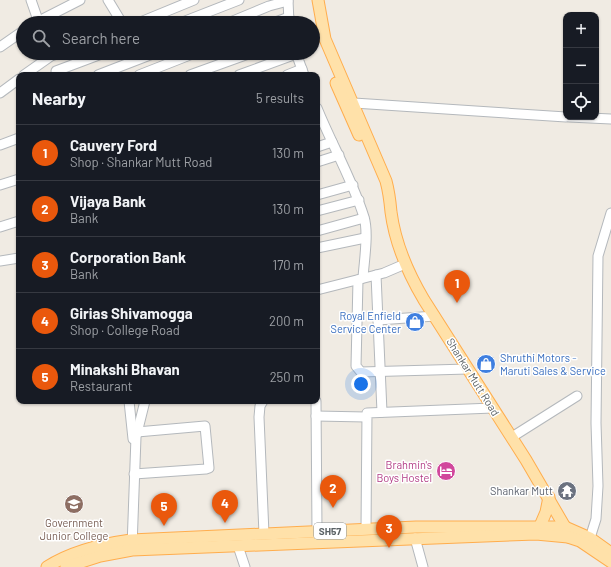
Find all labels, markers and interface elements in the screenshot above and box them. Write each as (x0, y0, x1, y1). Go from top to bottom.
map controls (563, 12, 599, 120)
button: + (563, 12, 599, 48)
search box (16, 16, 320, 60)
icon: search (30, 27, 52, 49)
text: Search here (62, 29, 140, 47)
button: − (563, 48, 599, 84)
button: locate (563, 84, 599, 120)
text: Nearby (32, 88, 86, 108)
text: 5 results (256, 90, 304, 106)
text: Cauvery Ford (70, 136, 157, 154)
text: 1 (43, 145, 47, 161)
text: 130 m (272, 145, 304, 161)
text: Shop · Shankar Mutt Road (70, 154, 212, 170)
text: Vijaya Bank (70, 192, 146, 210)
text: 2 (41, 201, 49, 217)
text: 130 m (272, 201, 304, 217)
text: Bank (70, 210, 98, 226)
text: Corporation Bank (70, 248, 186, 266)
text: 3 (41, 257, 49, 273)
text: 170 m (273, 257, 304, 273)
text: Bank (70, 266, 98, 282)
pin: 1 (444, 270, 470, 303)
text: Girias Shivamogga (70, 304, 193, 322)
place label: Royal Enfield Service Center (330, 309, 401, 335)
shop icon: Royal Enfield Service Center (404, 311, 426, 333)
text: 4 (41, 313, 49, 329)
text: 200 m (269, 313, 304, 329)
text: Shop · College Road (70, 322, 180, 338)
street label: Shankar Mutt Road (444, 335, 503, 418)
place label: Shruthi Motors - Maruti Sales & Service (500, 351, 606, 377)
shop icon: Shruthi Motors - Maruti Sales & Service (475, 353, 497, 375)
text: Minakshi Bhavan (70, 360, 180, 378)
text: 5 (41, 369, 49, 385)
text: 250 m (270, 369, 304, 385)
your location (351, 374, 371, 394)
text: Restaurant (70, 378, 132, 394)
place label: Brahmin's Boys Hostel (376, 458, 432, 484)
hotel icon: Brahmin's Boys Hostel (435, 460, 457, 482)
pin: 2 (320, 475, 346, 508)
temple icon: Shankar Mutt (556, 480, 578, 502)
place label: Shankar Mutt (490, 484, 553, 497)
pin: 4 (212, 490, 238, 523)
school or university icon: Government Junior College (63, 493, 85, 515)
pin: 5 (151, 493, 177, 526)
pin: 3 (376, 515, 402, 548)
place label: Government Junior College (40, 516, 108, 542)
road number: SH57 (314, 523, 346, 539)

